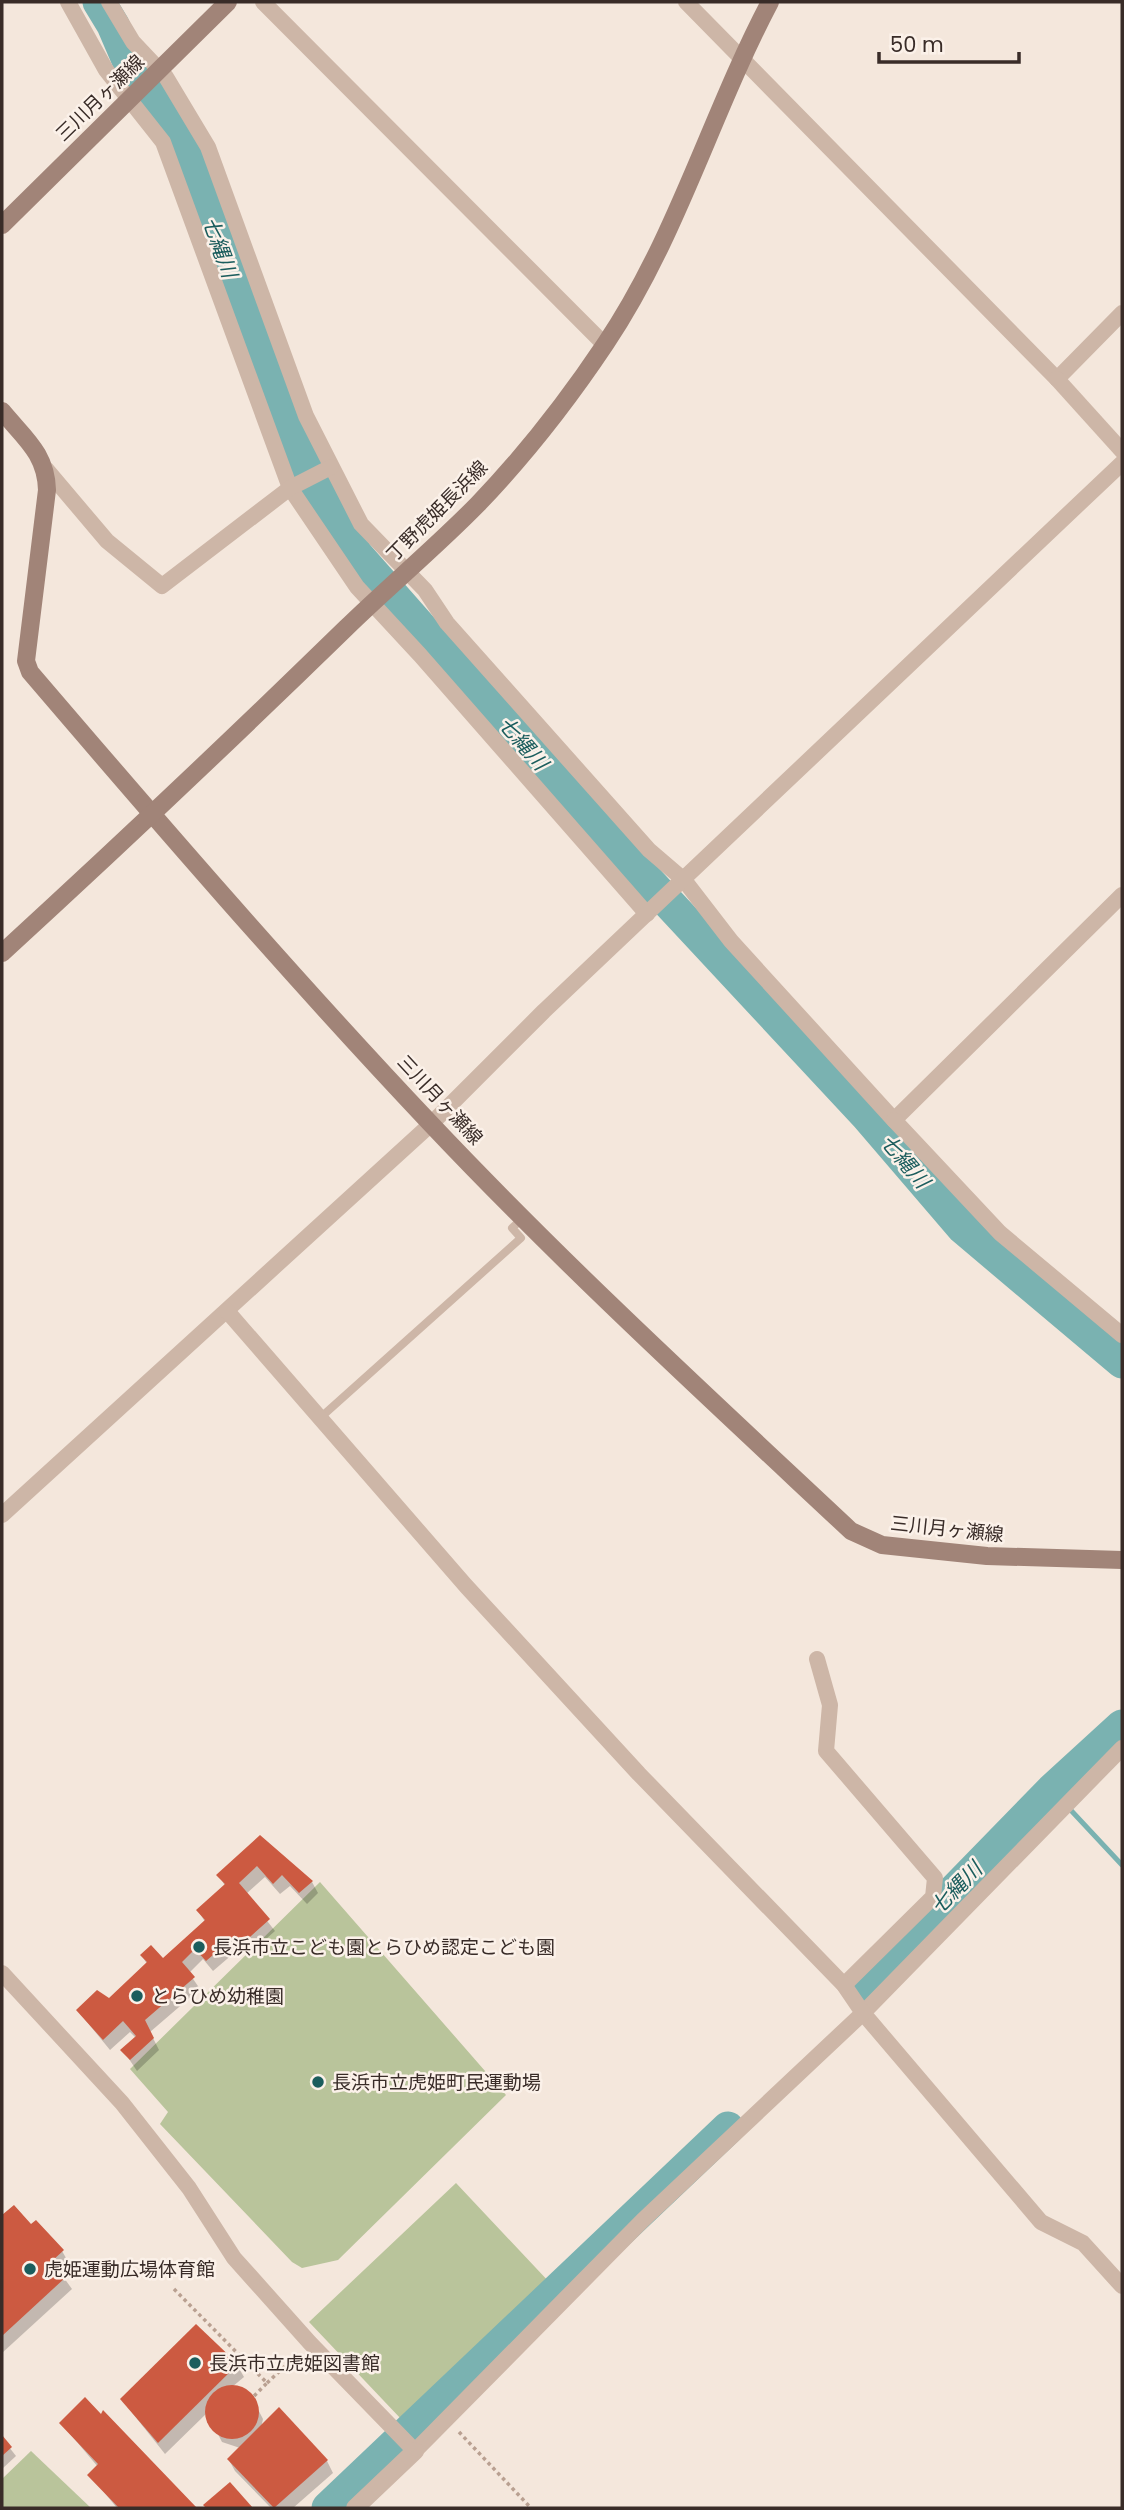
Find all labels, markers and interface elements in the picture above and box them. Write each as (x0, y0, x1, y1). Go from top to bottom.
scale bar (879, 21, 1019, 65)
text: 50 m (890, 30, 944, 59)
street label: 三川月ヶ瀬線 (50, 49, 150, 147)
water label: 七縄川 (196, 212, 245, 283)
street label: 丁野虎姫長浜線 (380, 454, 494, 568)
water label: 七縄川 (491, 710, 556, 778)
street label: 三川月ヶ瀬線 (391, 1049, 489, 1151)
water label: 七縄川 (874, 1128, 938, 1196)
street label: 三川月ヶ瀬線 (889, 1510, 1005, 1548)
water label: 七縄川 (924, 1854, 990, 1921)
place label: 長浜市立こども園とらひめ認定こども園 (213, 1934, 555, 1961)
marker: 長浜市立こども園とらひめ認定こども園 (191, 1939, 207, 1955)
place label: とらひめ幼稚園 (151, 1983, 284, 2010)
marker: とらひめ幼稚園 (129, 1988, 145, 2004)
place label: 長浜市立虎姫町民運動場 (332, 2069, 541, 2096)
marker: 長浜市立虎姫町民運動場 (310, 2074, 326, 2090)
place label: 虎姫運動広場体育館 (44, 2256, 215, 2283)
marker: 虎姫運動広場体育館 (22, 2261, 38, 2277)
place label: 長浜市立虎姫図書館 (209, 2350, 380, 2377)
marker: 長浜市立虎姫図書館 (187, 2355, 203, 2371)

